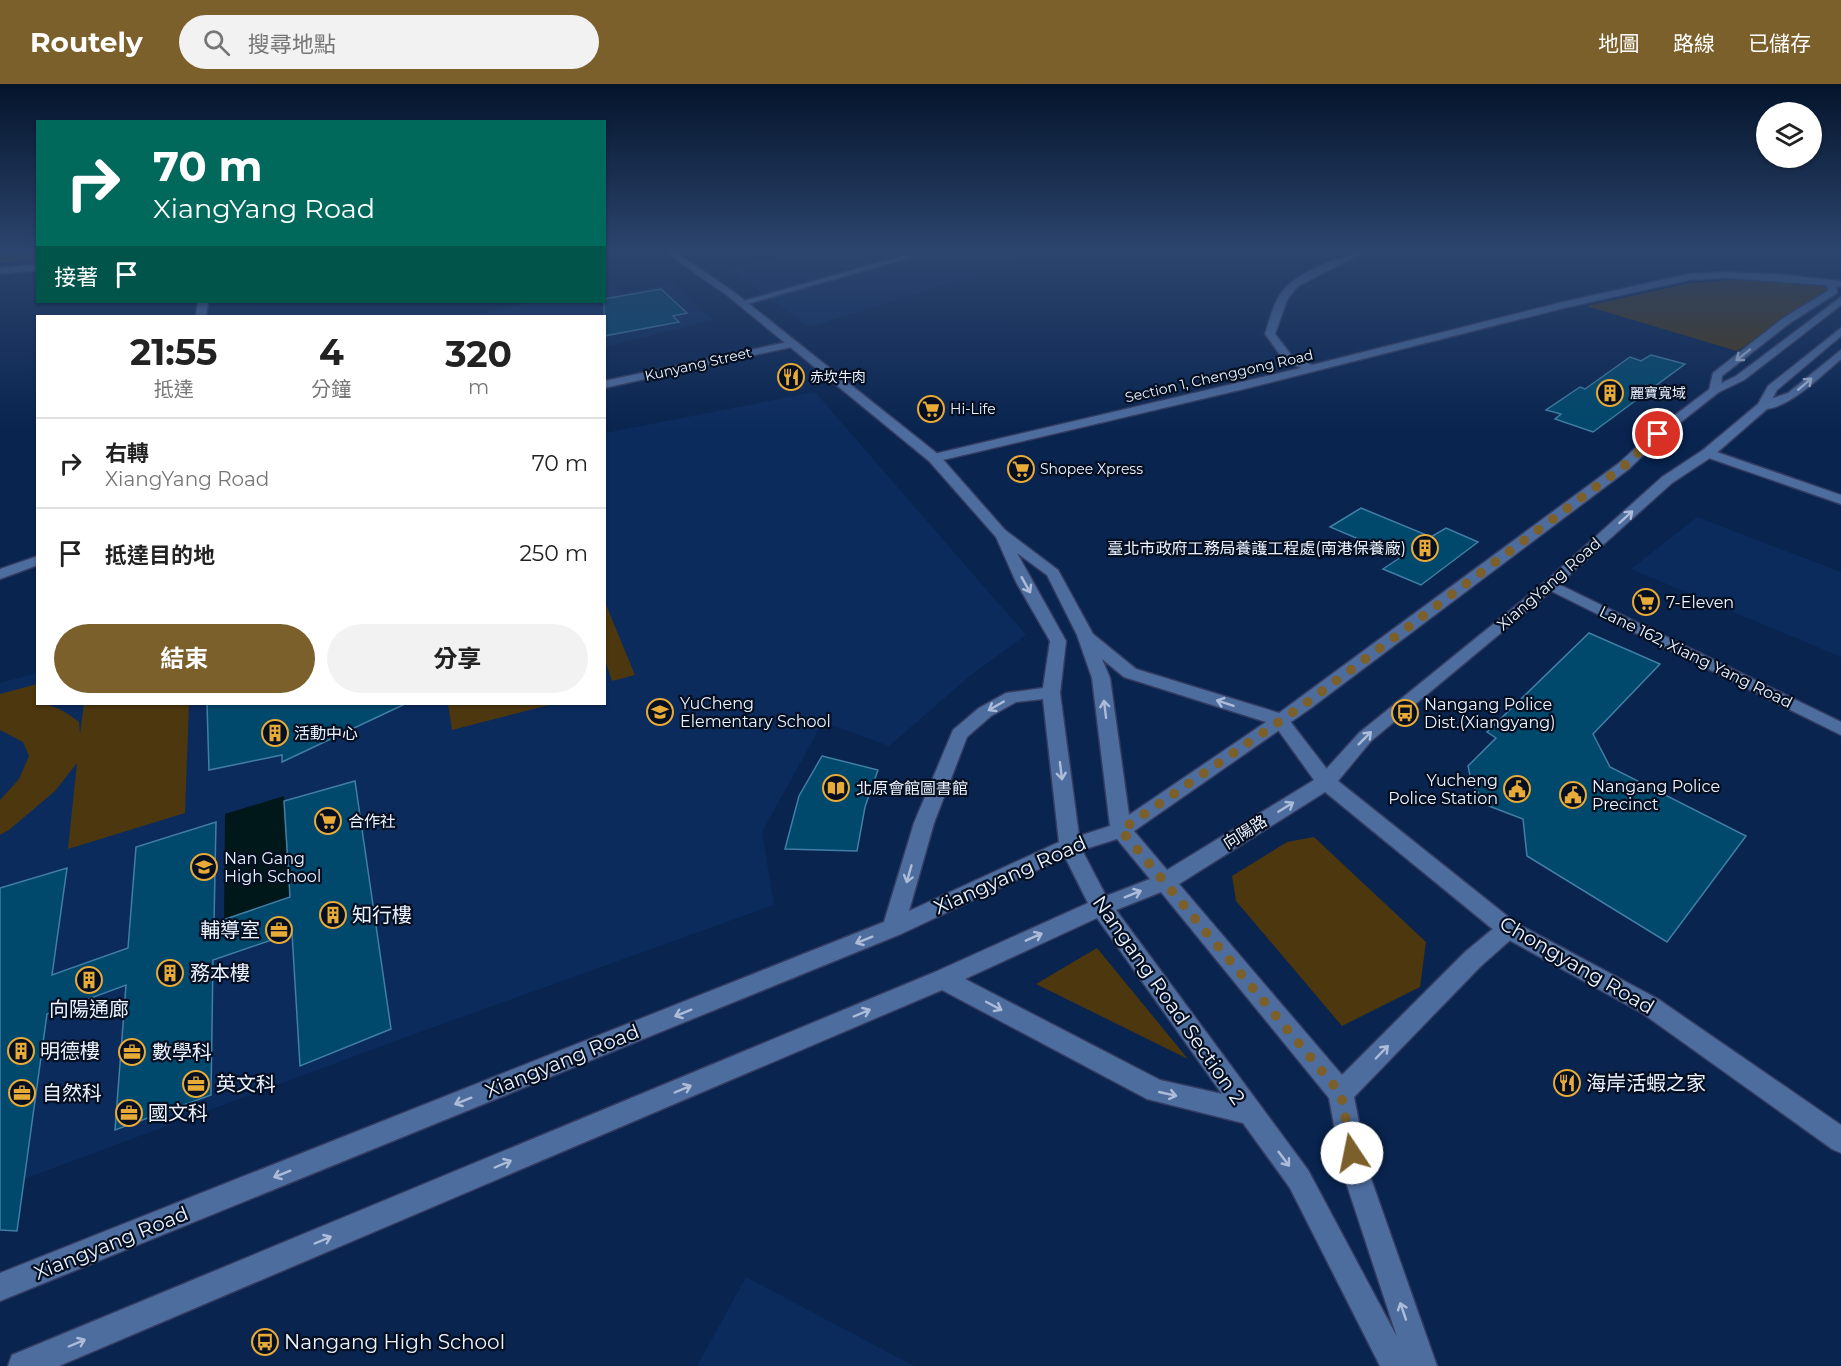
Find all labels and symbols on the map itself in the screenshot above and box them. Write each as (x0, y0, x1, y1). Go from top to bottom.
street label: Kunyang Street (643, 343, 753, 385)
street label: Section 1, Chenggong Road (1123, 346, 1315, 406)
one-way arrow (1735, 348, 1751, 361)
restaurant icon: 赤坎牛肉 (776, 362, 806, 392)
place label: 赤坎牛肉 (810, 368, 866, 386)
one-way arrow (1797, 377, 1812, 391)
building icon: 麗寶寬域 (1595, 378, 1625, 408)
place label: 麗寶寬域 (1630, 384, 1686, 402)
supermarket icon: Hi-Life (916, 394, 946, 424)
place label: Hi-Life (950, 400, 996, 418)
pin (1632, 408, 1683, 459)
supermarket icon: Shopee Xpress (1006, 454, 1036, 484)
place label: Shopee Xpress (1040, 460, 1143, 478)
one-way arrow (1618, 510, 1633, 524)
building icon: 臺北市政府工務局養護工程處(南港保養廠) (1410, 533, 1440, 563)
street label: XiangYang Road (1493, 534, 1605, 634)
place label: 臺北市政府工務局養護工程處(南港保養廠) (1107, 539, 1406, 558)
one-way arrow (1021, 577, 1033, 594)
supermarket icon: 7-Eleven (1631, 587, 1661, 617)
place label: 7-Eleven (1666, 593, 1734, 612)
street label: Lane 162, Xiang Yang Road (1596, 602, 1796, 712)
place label: YuCheng Elementary School (680, 694, 831, 731)
place label: Nangang Police Dist.(Xiangyang) (1424, 695, 1555, 732)
one-way arrow (1216, 696, 1235, 707)
school or university icon: YuCheng Elementary School (645, 697, 675, 727)
bus stop icon: Nangang Police Dist.(Xiangyang) (1390, 698, 1420, 728)
one-way arrow (988, 700, 1005, 712)
one-way arrow (1100, 700, 1111, 720)
building icon: 活動中心 (260, 718, 290, 748)
place label: 活動中心 (294, 724, 358, 743)
one-way arrow (1357, 731, 1372, 745)
one-way arrow (1055, 761, 1066, 780)
place label: Yucheng Police Station (1388, 771, 1498, 808)
library icon: 北原會館圖書館 (821, 773, 851, 803)
public building icon: Yucheng Police Station (1502, 774, 1532, 804)
place label: Nangang Police Precinct (1592, 777, 1720, 814)
place label: 北原會館圖書館 (856, 779, 968, 798)
public building icon: Nangang Police Precinct (1558, 780, 1588, 810)
one-way arrow (1277, 800, 1294, 812)
supermarket icon: 合作社 (313, 806, 343, 836)
street label: 向陽路 (1220, 811, 1270, 853)
place label: 合作社 (348, 812, 396, 831)
street label: Xiangyang Road (930, 831, 1090, 919)
place label: Nan Gang High School (224, 849, 321, 886)
school or university icon: Nan Gang High School (189, 852, 219, 882)
one-way arrow (903, 864, 914, 883)
one-way arrow (1123, 888, 1141, 899)
street label: Nangang Road Section 2 (1088, 891, 1250, 1109)
building icon: 知行樓 (318, 900, 348, 930)
place label: 知行樓 (352, 903, 412, 927)
street label: Chongyang Road (1495, 911, 1659, 1019)
office icon: 輔導室 (264, 915, 294, 945)
place label: 輔導室 (200, 918, 260, 942)
one-way arrow (1025, 931, 1043, 943)
one-way arrow (855, 935, 873, 946)
building icon: 務本樓 (155, 958, 185, 988)
place label: 務本樓 (190, 961, 250, 985)
building icon: 向陽通廊 (74, 965, 104, 995)
place label: 向陽通廊 (49, 997, 129, 1021)
one-way arrow (985, 1001, 1003, 1012)
one-way arrow (853, 1007, 871, 1018)
one-way arrow (674, 1008, 692, 1019)
street label: Xiangyang Road (481, 1019, 643, 1103)
building icon: 明德樓 (6, 1036, 36, 1066)
office icon: 數學科 (117, 1037, 147, 1067)
place label: 明德樓 (40, 1039, 100, 1063)
place label: 數學科 (152, 1040, 212, 1064)
one-way arrow (1375, 1044, 1390, 1059)
restaurant icon: 海岸活蝦之家 (1552, 1068, 1582, 1098)
office icon: 英文科 (181, 1069, 211, 1099)
place label: 海岸活蝦之家 (1586, 1071, 1706, 1095)
place label: 英文科 (216, 1072, 276, 1096)
office icon: 自然科 (7, 1078, 37, 1108)
place label: 自然科 (42, 1081, 102, 1105)
one-way arrow (673, 1082, 691, 1094)
one-way arrow (1159, 1088, 1178, 1100)
one-way arrow (454, 1096, 473, 1107)
office icon: 國文科 (114, 1098, 144, 1128)
place label: 國文科 (148, 1101, 208, 1125)
position arrow (1320, 1121, 1384, 1185)
one-way arrow (1278, 1151, 1291, 1167)
one-way arrow (493, 1158, 512, 1169)
one-way arrow (273, 1169, 292, 1180)
street label: Xiangyang Road (30, 1201, 192, 1285)
one-way arrow (314, 1234, 332, 1245)
one-way arrow (1397, 1302, 1408, 1321)
bus stop icon: Nangang High School (250, 1327, 280, 1357)
place label: Nangang High School (284, 1330, 505, 1354)
one-way arrow (67, 1337, 85, 1348)

